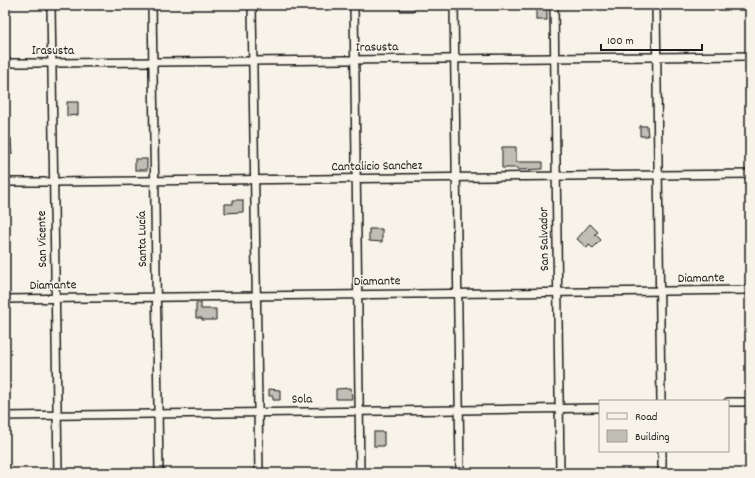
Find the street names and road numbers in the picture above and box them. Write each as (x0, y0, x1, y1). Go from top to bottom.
street label: Irasusta (356, 38, 399, 58)
street label: Irasusta (32, 42, 75, 61)
street label: Cantalicio Sanchez (331, 157, 423, 177)
street label: San Salvador (535, 207, 555, 271)
street label: San Vicente (33, 210, 53, 268)
street label: Santa Lucía (133, 210, 153, 267)
street label: Diamante (677, 269, 725, 289)
street label: Diamante (353, 272, 401, 292)
street label: Diamante (29, 276, 77, 296)
street label: Sola (291, 390, 313, 410)

